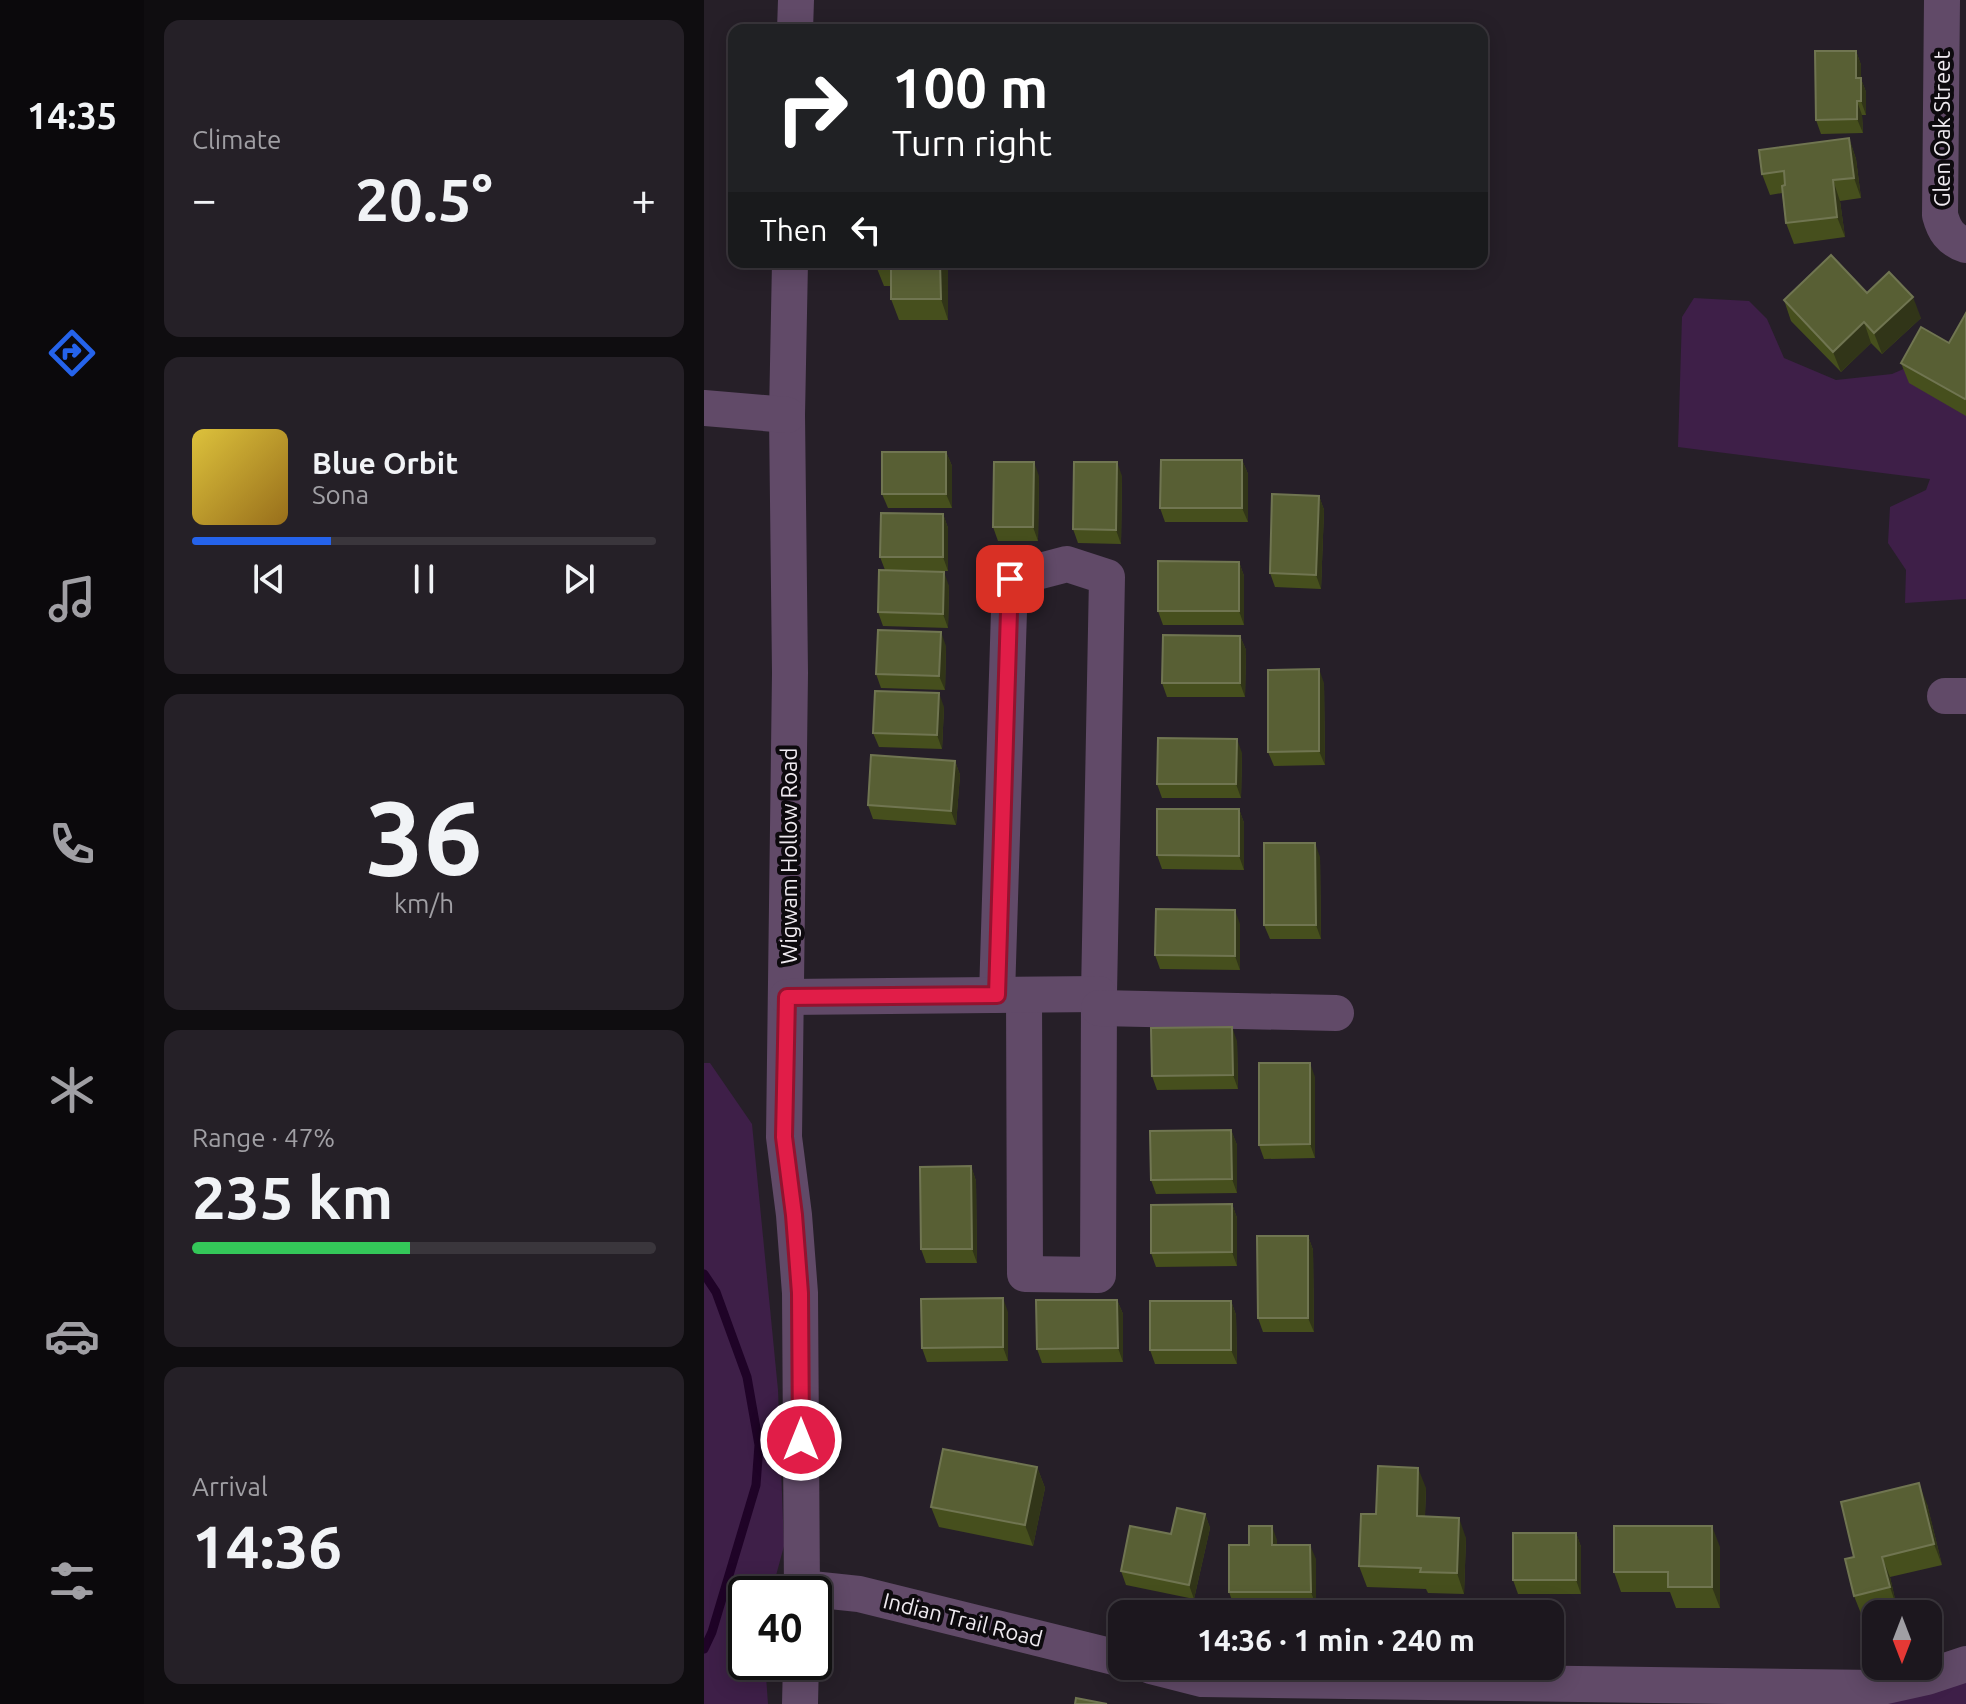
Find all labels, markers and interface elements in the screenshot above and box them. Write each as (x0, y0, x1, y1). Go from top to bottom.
street label: Glen Oak Street (1929, 51, 1954, 207)
icon: right (760, 56, 864, 160)
text: 100 m (892, 56, 1048, 119)
text: 14:35 (27, 95, 117, 136)
text: Turn right (892, 122, 1052, 163)
text: Climate (192, 125, 281, 154)
text: 20.5° (355, 165, 493, 232)
text: − (192, 174, 217, 223)
text: + (631, 174, 656, 223)
icon: left (844, 208, 888, 252)
text: Then (760, 213, 828, 247)
icon: directions (44, 325, 100, 381)
text: Blue Orbit (312, 446, 458, 480)
text: Sona (312, 480, 369, 509)
pin (976, 545, 1044, 613)
icon: previous (247, 557, 291, 601)
icon: pause (402, 557, 446, 601)
icon: next (557, 557, 601, 601)
icon: arrive (988, 557, 1032, 601)
icon: music (44, 571, 100, 627)
street label: Wigwam Hollow Road (776, 748, 801, 964)
text: 36 (365, 778, 483, 895)
icon: phone (44, 816, 100, 872)
text: km/h (394, 889, 454, 918)
icon: climate (44, 1062, 100, 1118)
text: Range · 47% (192, 1123, 335, 1152)
text: 235 km (192, 1163, 393, 1230)
icon: car (44, 1308, 100, 1364)
position arrow (759, 1398, 843, 1482)
text: Arrival (192, 1472, 268, 1501)
text: 14:36 (192, 1512, 342, 1579)
icon: filters (44, 1553, 100, 1609)
speed limit sign: 40 (728, 1576, 832, 1680)
street label: Indian Trail Road (881, 1587, 1045, 1651)
north arrow (1862, 1600, 1942, 1680)
map controls (1862, 1600, 1942, 1680)
text: 14:36 · 1 min · 240 m (1197, 1623, 1475, 1657)

